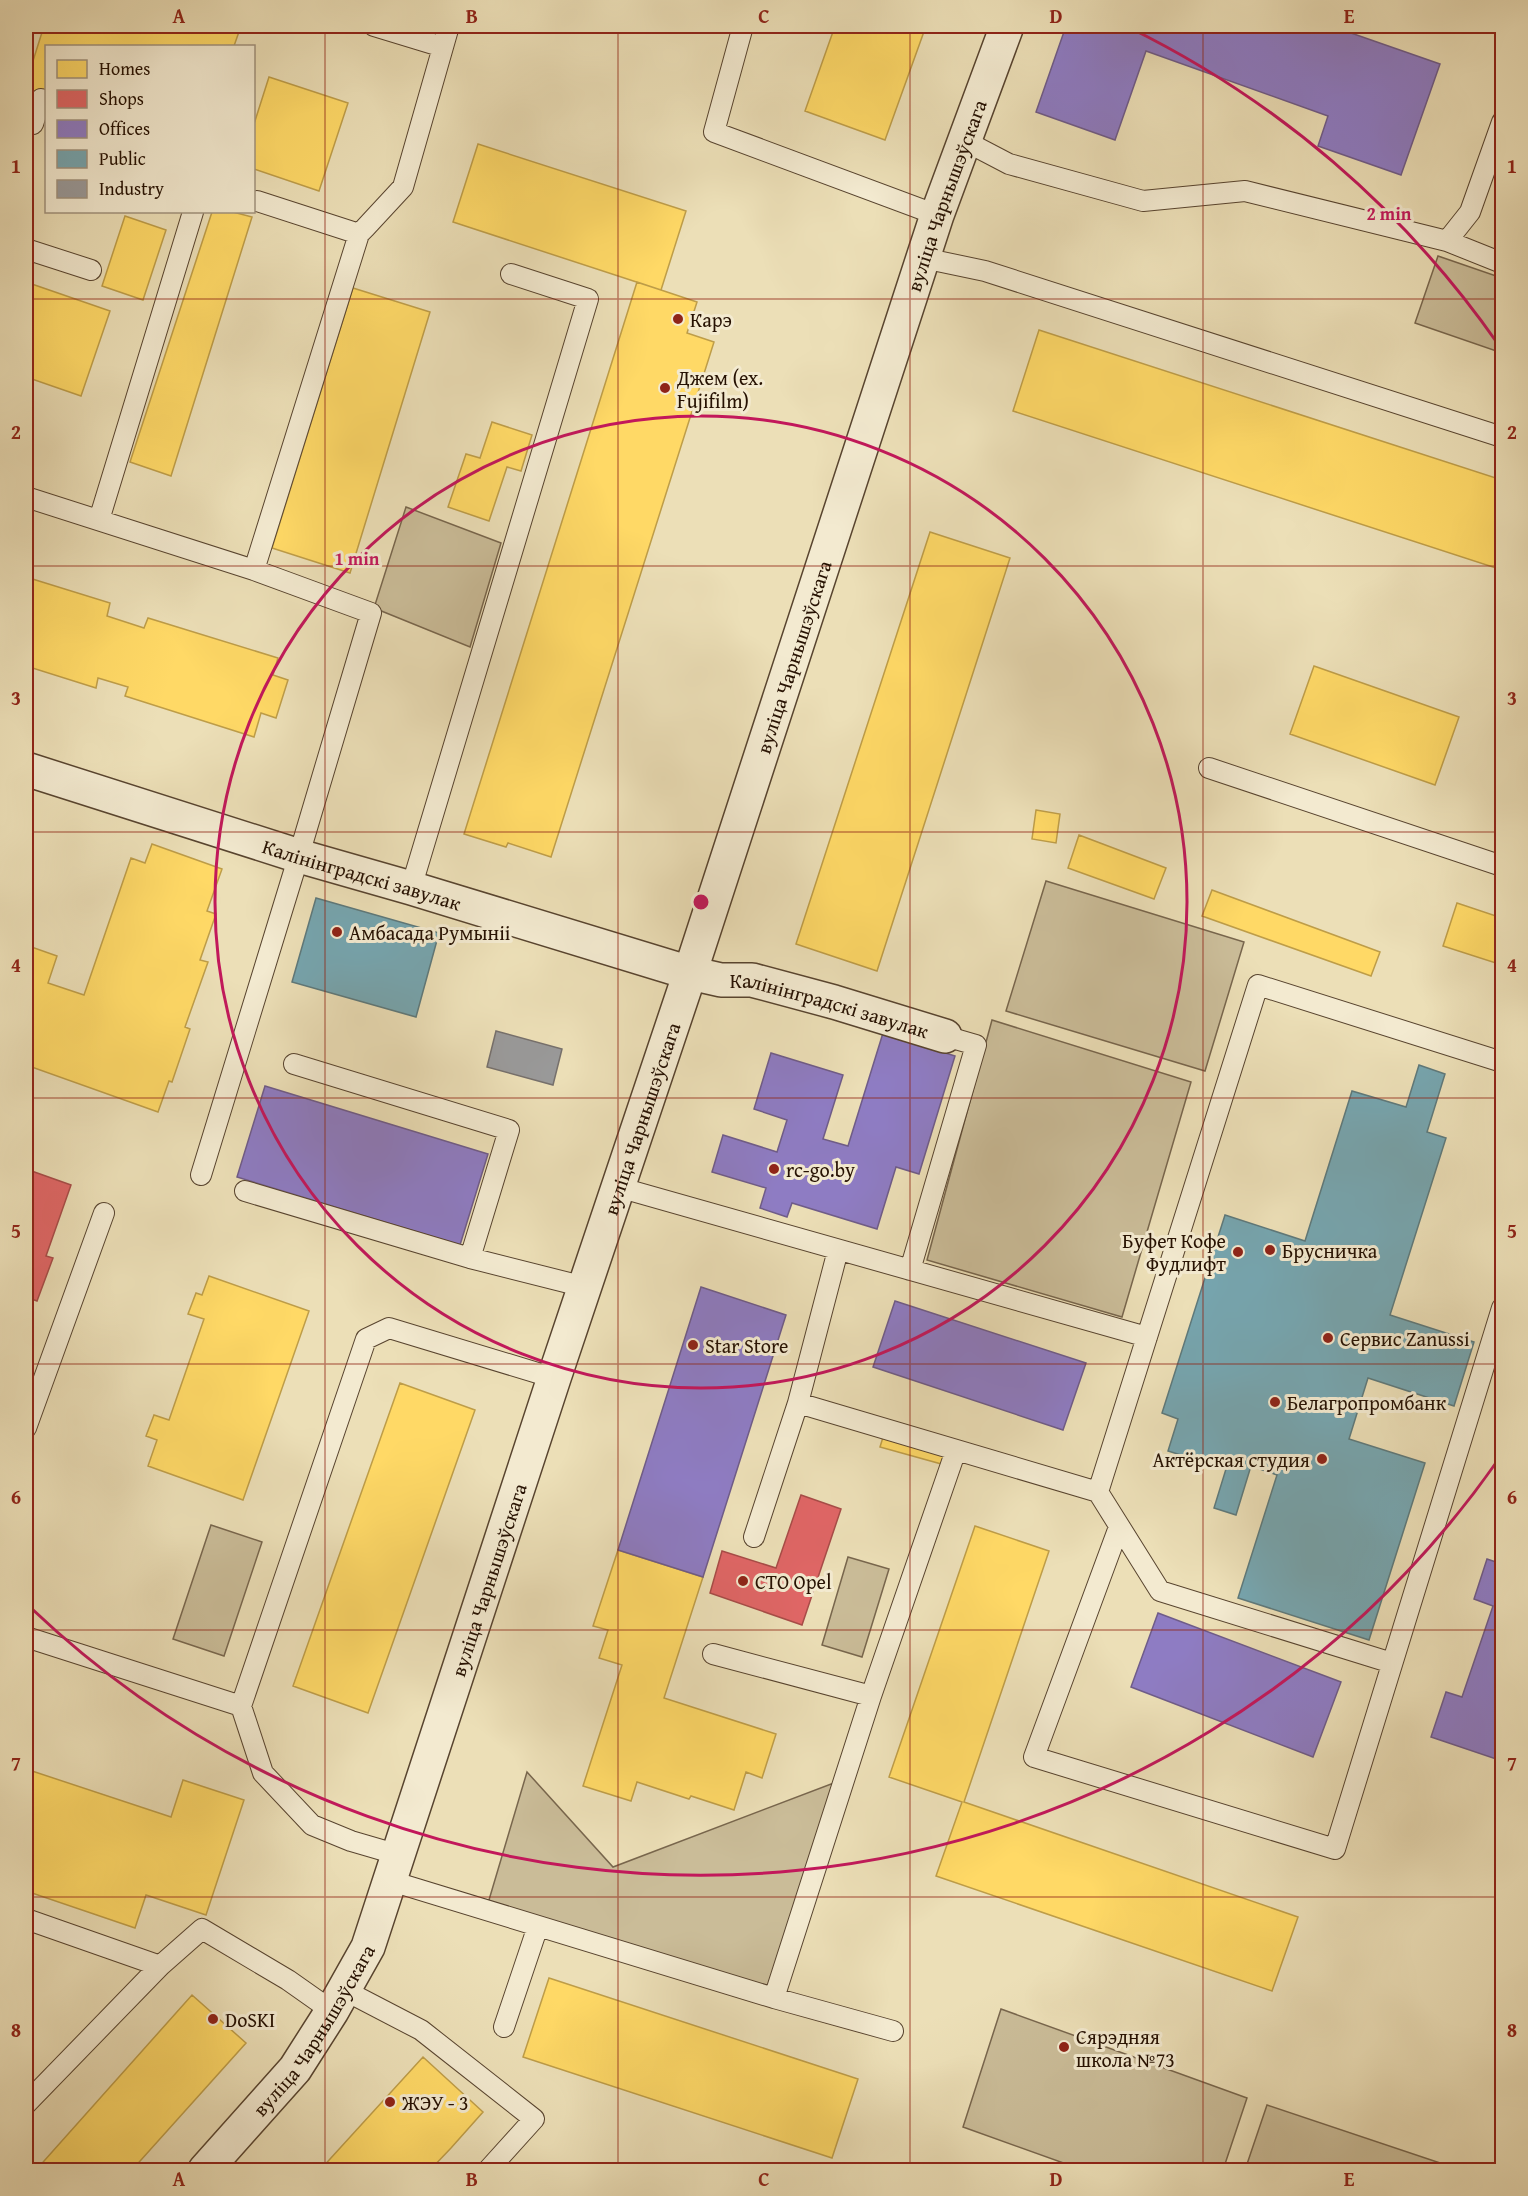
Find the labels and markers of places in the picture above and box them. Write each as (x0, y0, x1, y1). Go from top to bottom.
place label: Карэ (690, 305, 732, 334)
marker: Карэ (671, 312, 685, 326)
place label: Джем (ex. Fujifilm) (676, 363, 763, 415)
marker: Джем (ex. Fujifilm) (658, 381, 672, 395)
centre of rings (691, 892, 711, 912)
place label: Амбасада Румыніі (349, 918, 511, 947)
marker: Амбасада Румыніі (330, 925, 344, 939)
place label: rc-go.by (786, 1155, 855, 1184)
marker: rc-go.by (767, 1162, 781, 1176)
place label: Буфет Кофе Фудлифт (1122, 1226, 1226, 1278)
place label: Брусничка (1282, 1236, 1378, 1265)
marker: Брусничка (1263, 1243, 1277, 1257)
marker: Буфет Кофе Фудлифт (1231, 1245, 1245, 1259)
place label: Сервис Zanussi (1340, 1324, 1470, 1353)
place label: Star Store (705, 1331, 788, 1360)
marker: Сервис Zanussi (1321, 1331, 1335, 1345)
marker: Star Store (686, 1338, 700, 1352)
place label: Белагропромбанк (1287, 1388, 1447, 1417)
marker: Белагропромбанк (1268, 1395, 1282, 1409)
place label: Актёрская студия (1153, 1445, 1310, 1474)
marker: Актёрская студия (1315, 1452, 1329, 1466)
place label: СТО Opel (755, 1567, 832, 1596)
marker: СТО Opel (736, 1574, 750, 1588)
place label: DoSKI (225, 2005, 275, 2034)
marker: DoSKI (206, 2012, 220, 2026)
place label: Сярэдняя школа №73 (1076, 2022, 1175, 2074)
marker: Сярэдняя школа №73 (1057, 2040, 1071, 2054)
place label: ЖЭУ - 3 (401, 2088, 469, 2117)
marker: ЖЭУ - 3 (383, 2095, 397, 2109)

